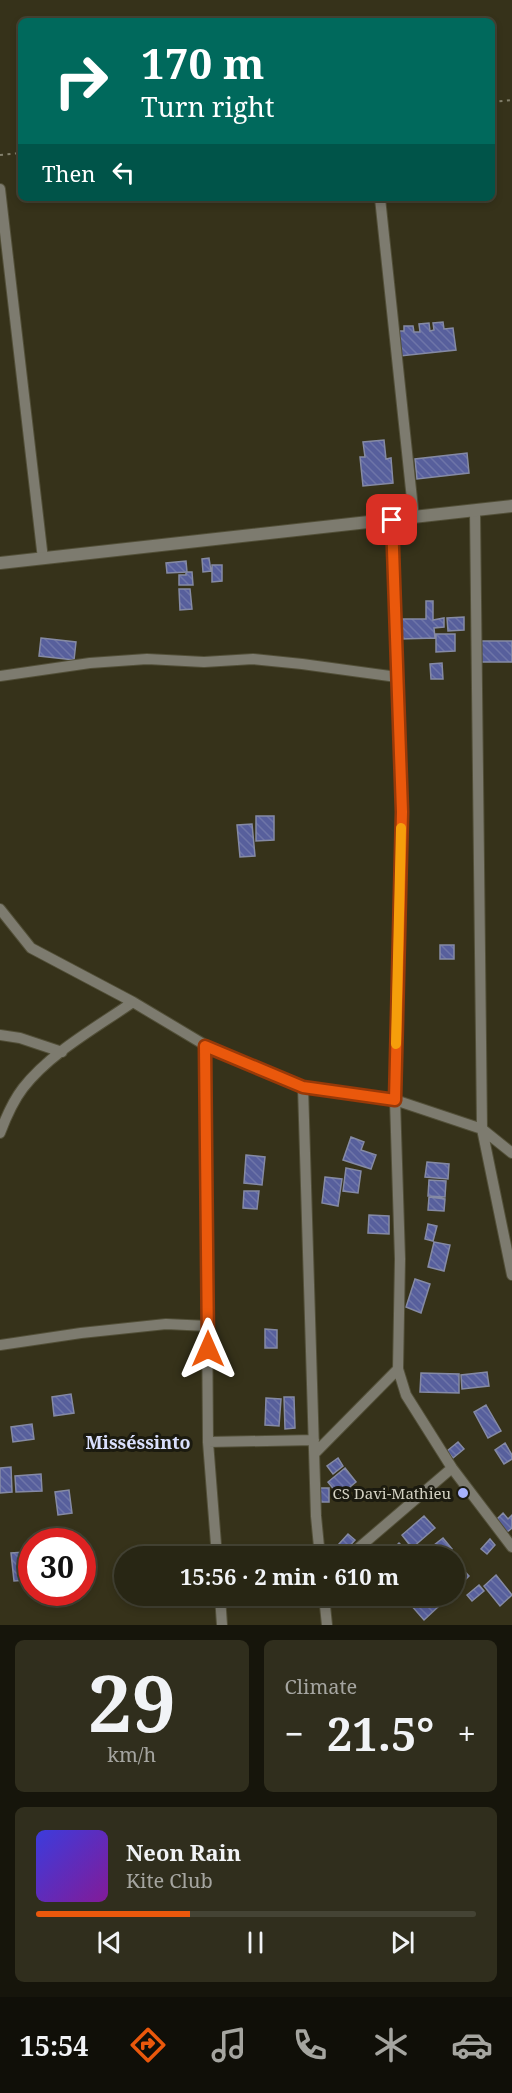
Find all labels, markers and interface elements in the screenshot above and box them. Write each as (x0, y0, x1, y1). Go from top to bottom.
text: 170 m (141, 34, 265, 91)
icon: right (42, 42, 120, 120)
text: Turn right (141, 88, 274, 125)
icon: left (107, 156, 140, 189)
text: Then (42, 158, 95, 188)
pin (366, 494, 417, 545)
icon: arrive (375, 503, 408, 536)
position arrow (176, 1317, 240, 1381)
district label: Misséssinto (85, 1430, 191, 1454)
place label: CS Davi-Mathieu (333, 1483, 451, 1503)
marker: CS Davi-Mathieu (456, 1486, 470, 1500)
speed limit sign: 30 (18, 1528, 96, 1606)
text: 15:56 · 2 min · 610 m (180, 1561, 399, 1591)
text: 29 (88, 1649, 176, 1755)
text: Climate (285, 1673, 357, 1700)
text: 21.5° (327, 1703, 434, 1764)
text: − (285, 1711, 304, 1756)
text: + (458, 1711, 476, 1756)
text: km/h (107, 1741, 156, 1768)
text: Neon Rain (126, 1837, 241, 1867)
text: Kite Club (126, 1867, 213, 1894)
icon: previous (93, 1926, 126, 1959)
icon: pause (239, 1926, 272, 1959)
icon: next (386, 1926, 419, 1959)
icon: directions (127, 2024, 169, 2066)
icon: music (208, 2024, 250, 2066)
icon: phone (289, 2024, 331, 2066)
icon: climate (370, 2024, 412, 2066)
icon: car (451, 2024, 493, 2066)
text: 15:54 (19, 2027, 89, 2064)

